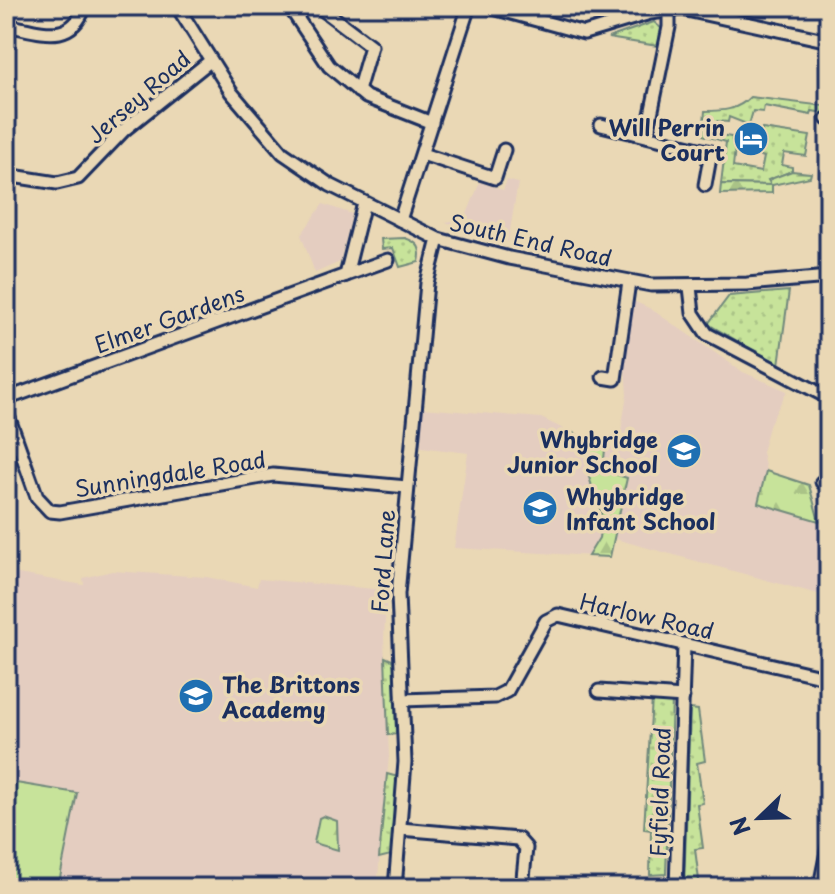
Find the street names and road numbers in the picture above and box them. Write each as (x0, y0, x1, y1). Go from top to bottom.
street label: Jersey Road (79, 42, 197, 150)
street label: South End Road (447, 204, 615, 274)
street label: Elmer Gardens (89, 276, 249, 360)
street label: Sunningdale Road (72, 442, 268, 504)
street label: Ford Lane (362, 508, 402, 614)
street label: Harlow Road (577, 584, 717, 646)
street label: Fyfield Road (640, 726, 678, 858)

